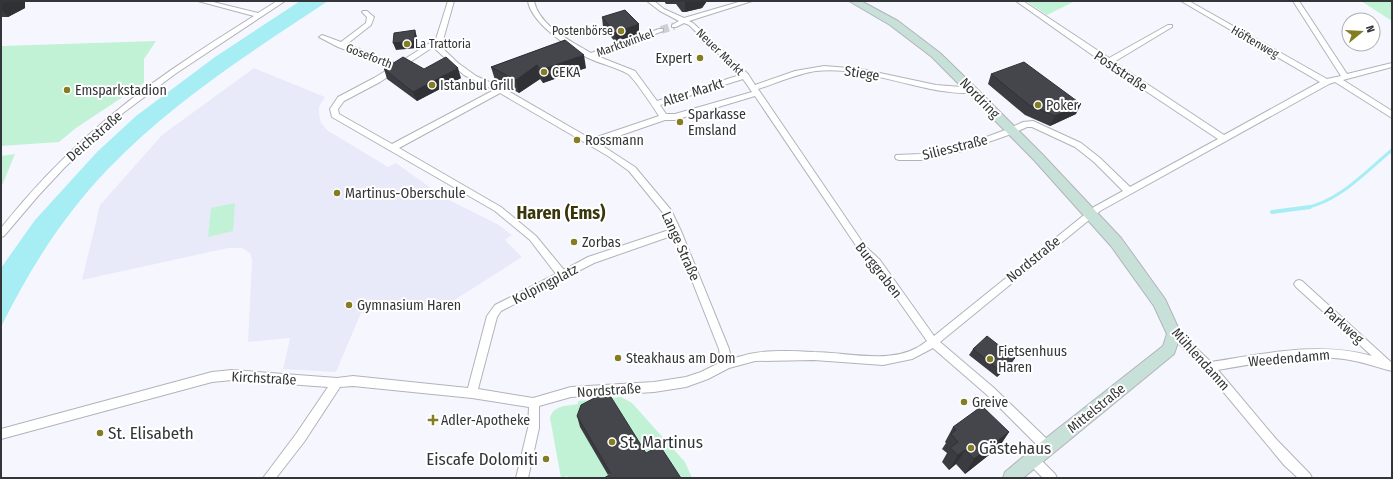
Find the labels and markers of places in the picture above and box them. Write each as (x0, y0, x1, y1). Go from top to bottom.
place label: Postenbörse (552, 24, 613, 38)
marker: Postenbörse (616, 26, 626, 36)
place label: La Trattoria (415, 37, 471, 51)
marker: La Trattoria (402, 39, 412, 49)
place label: Expert (655, 50, 692, 67)
marker: Expert (695, 53, 705, 63)
place label: CEKA (552, 64, 581, 81)
marker: CEKA (539, 67, 549, 77)
place label: Istanbul Grill (440, 77, 514, 94)
marker: Istanbul Grill (427, 80, 437, 90)
place label: Emsparkstadion (75, 82, 167, 99)
marker: Emsparkstadion (62, 85, 72, 95)
place label: Poker (1046, 97, 1079, 114)
marker: Poker (1033, 100, 1043, 110)
place label: Sparkasse Emsland (688, 106, 746, 139)
marker: Sparkasse Emsland (675, 117, 685, 127)
place label: Rossmann (585, 132, 644, 149)
marker: Rossmann (572, 135, 582, 145)
place label: Martinus-Oberschule (345, 185, 466, 202)
marker: Martinus-Oberschule (332, 188, 342, 198)
place label: Zorbas (582, 234, 621, 251)
marker: Zorbas (569, 237, 579, 247)
place label: Gymnasium Haren (357, 297, 461, 314)
marker: Gymnasium Haren (344, 300, 354, 310)
place label: Fietsenhuus Haren (998, 343, 1067, 376)
place label: Steakhaus am Dom (626, 350, 736, 367)
marker: Steakhaus am Dom (613, 353, 623, 363)
marker: Fietsenhuus Haren (985, 354, 995, 364)
place label: Greive (972, 394, 1008, 411)
marker: Greive (959, 397, 969, 407)
place label: Adler-Apotheke (441, 412, 530, 429)
marker: Adler-Apotheke (428, 415, 438, 425)
place label: St. Elisabeth (108, 423, 194, 444)
marker: St. Elisabeth (95, 428, 105, 438)
place label: St. Martinus (620, 432, 703, 453)
marker: St. Martinus (607, 437, 617, 447)
place label: Gästehaus (979, 438, 1051, 459)
marker: Gästehaus (966, 443, 976, 453)
place label: Eiscafe Dolomiti (426, 449, 538, 470)
marker: Eiscafe Dolomiti (541, 454, 551, 464)

